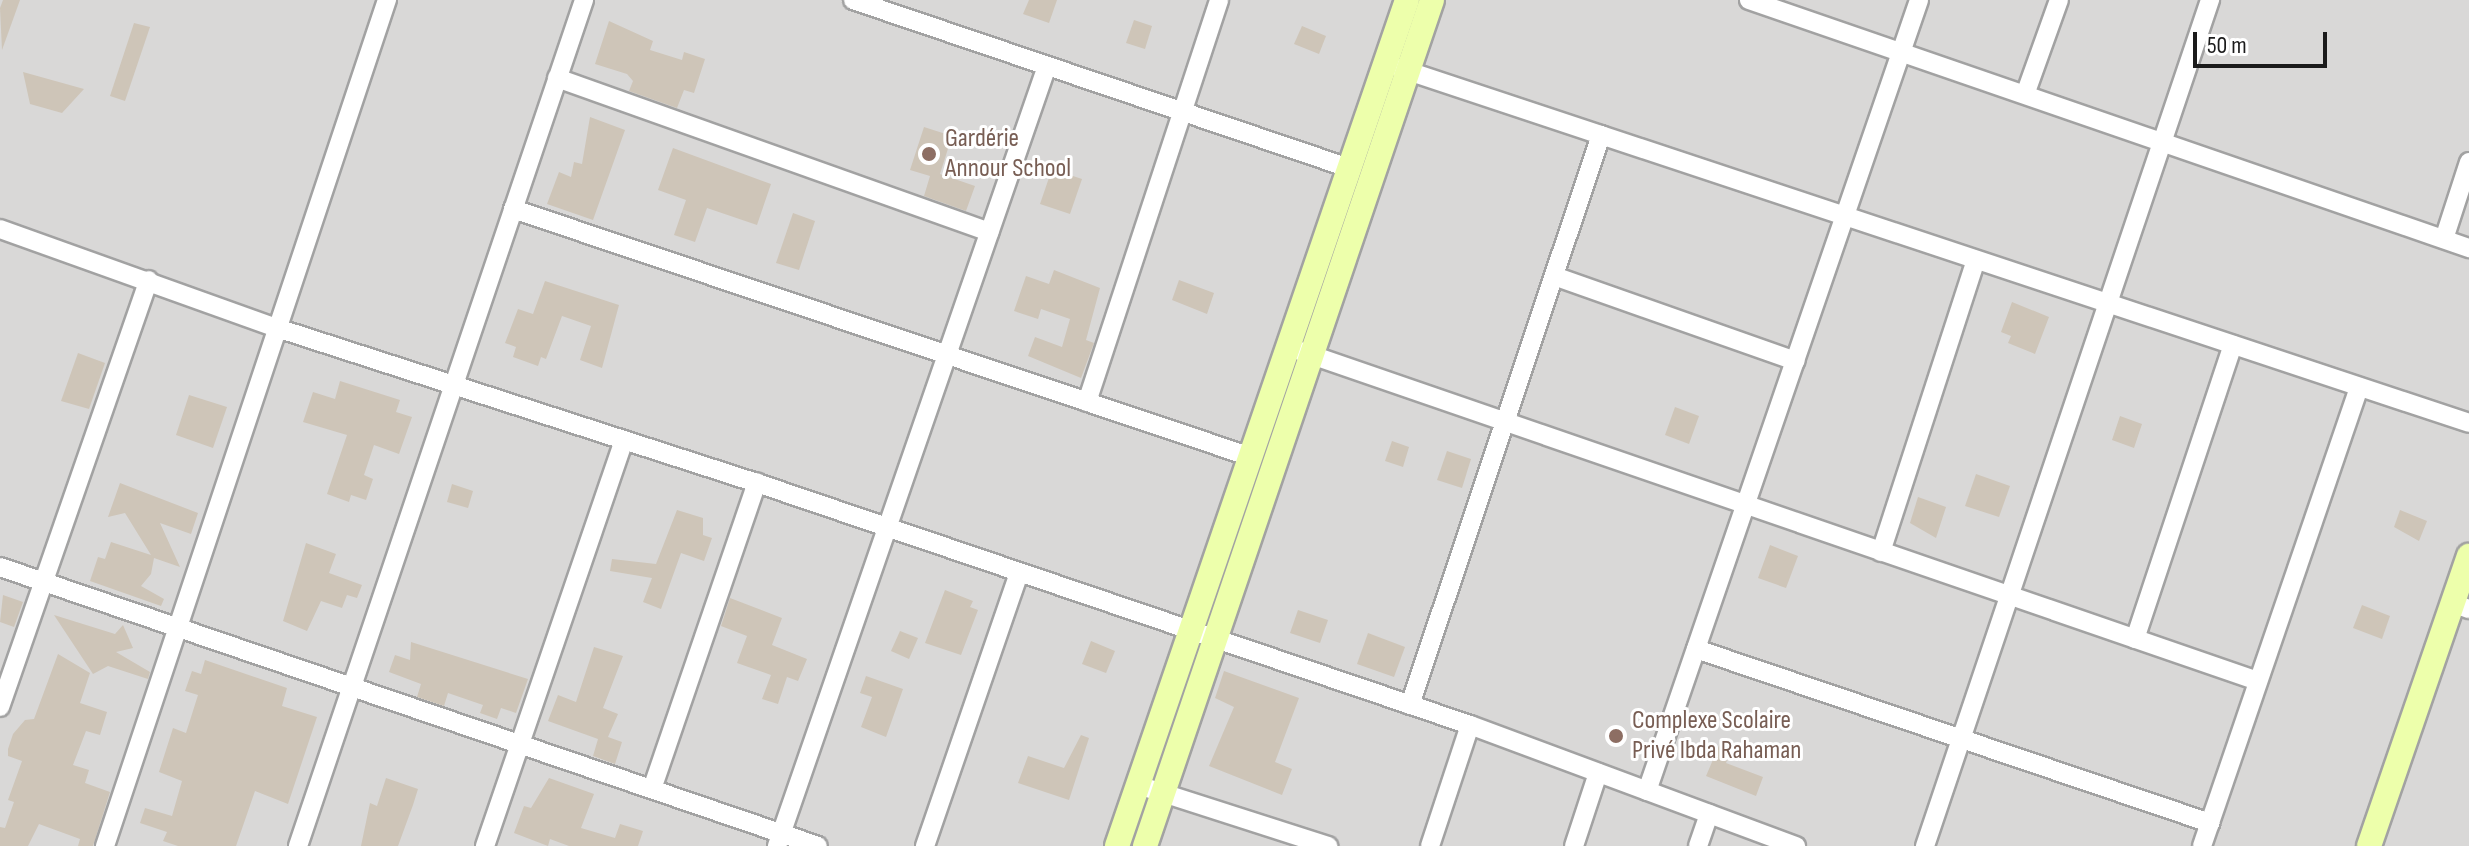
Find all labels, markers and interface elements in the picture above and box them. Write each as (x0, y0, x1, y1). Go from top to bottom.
scale bar (2197, 16, 2331, 66)
text: 50 m (2207, 31, 2247, 60)
place label: Gardérie Annour School (945, 123, 1071, 184)
marker: Gardérie Annour School (920, 145, 938, 163)
place label: Complexe Scolaire Privé Ibda Rahaman (1632, 705, 1801, 766)
marker: Complexe Scolaire Privé Ibda Rahaman (1607, 727, 1625, 745)

